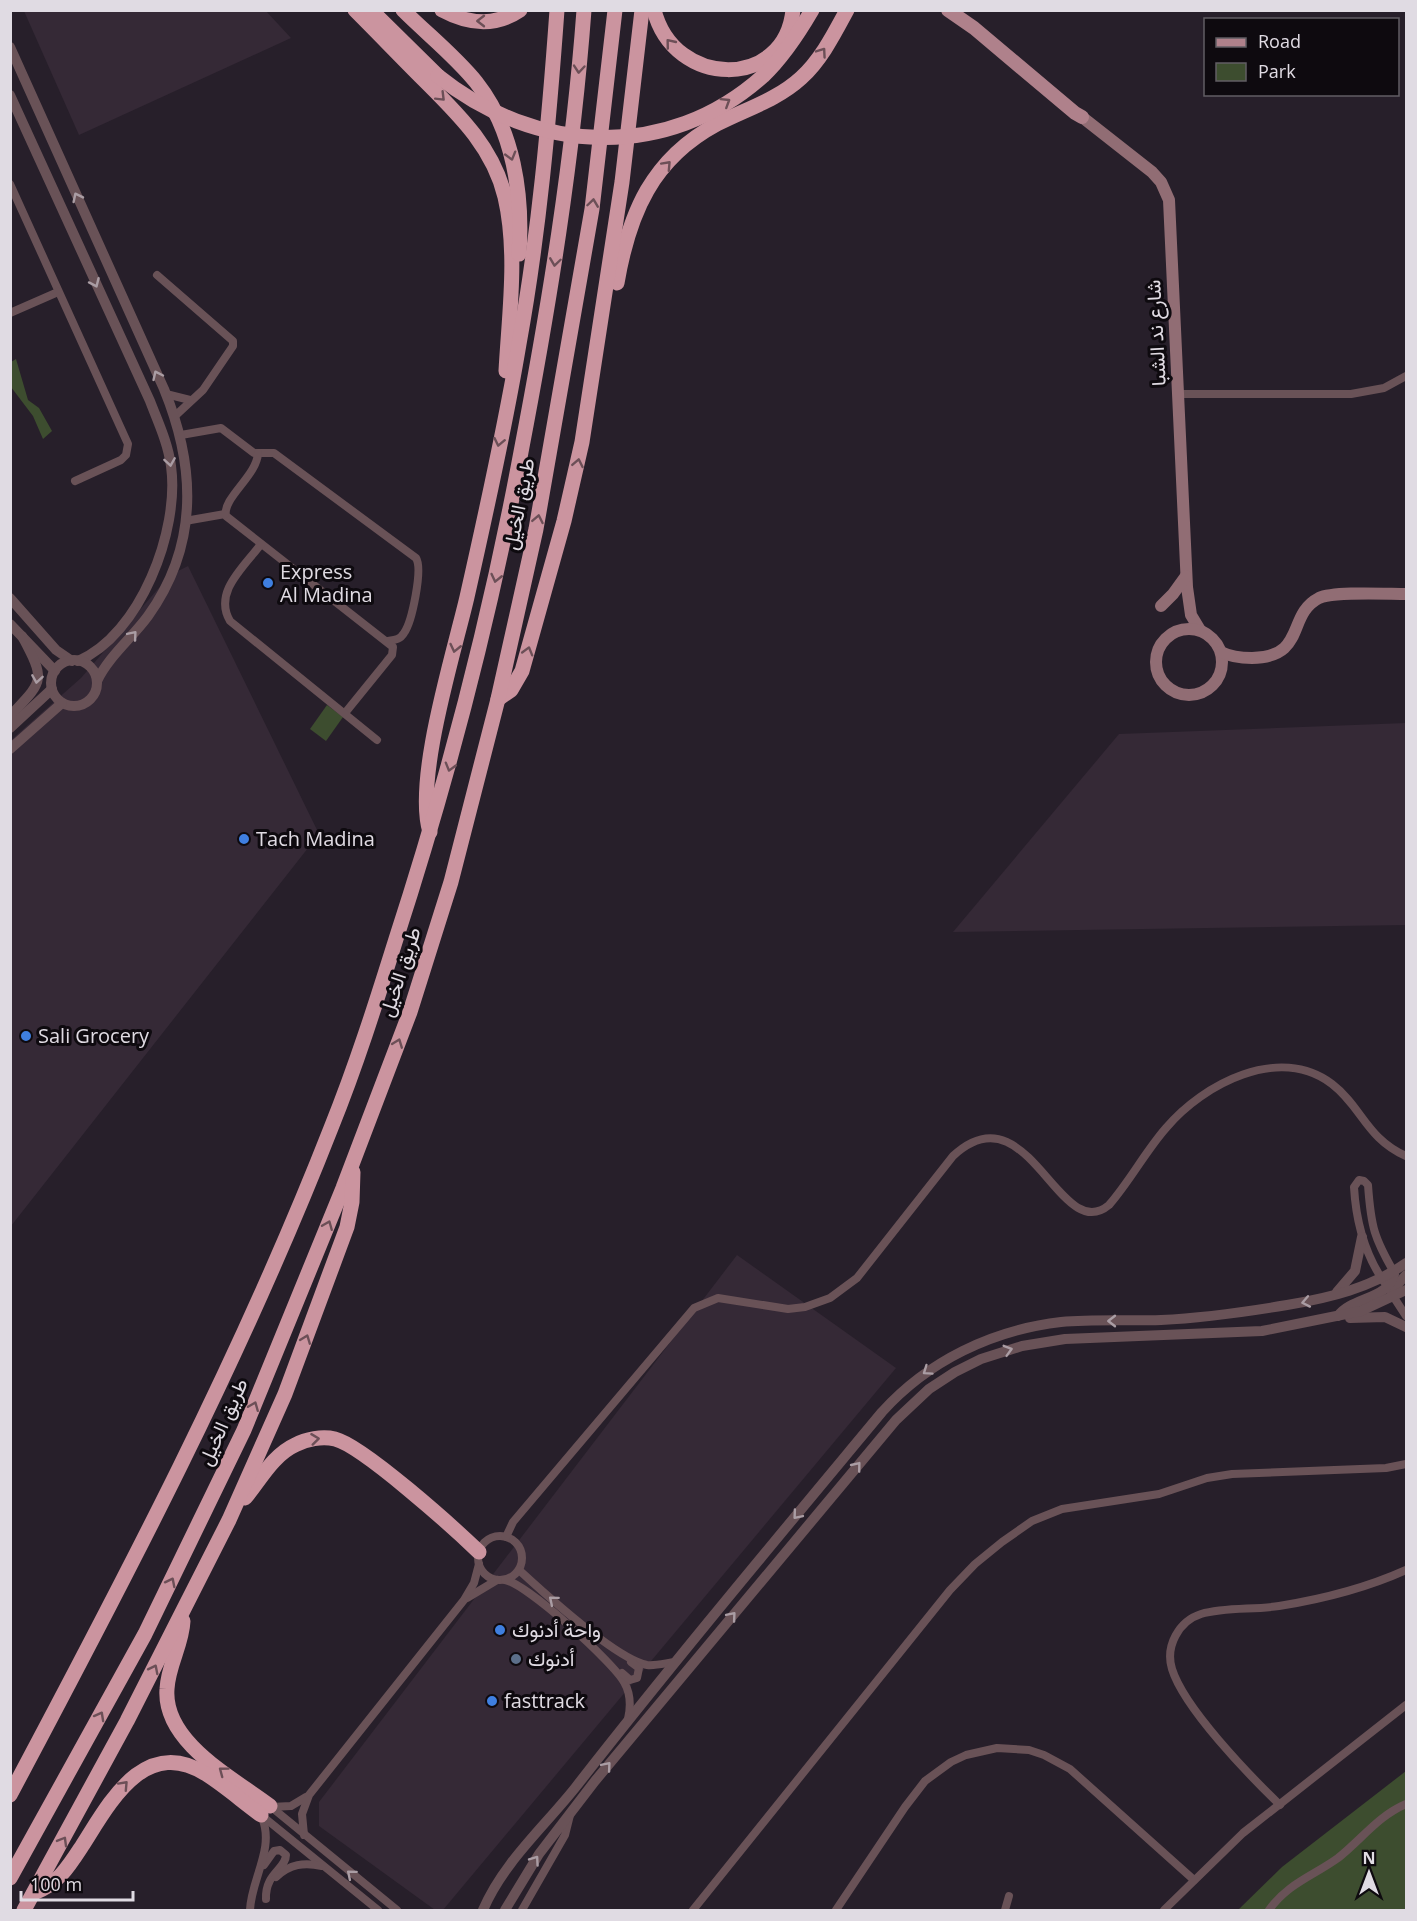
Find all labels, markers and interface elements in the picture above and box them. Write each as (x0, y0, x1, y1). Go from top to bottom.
one-way arrow (477, 15, 486, 28)
legend (1204, 18, 1399, 96)
text: Road (1258, 29, 1301, 53)
one-way arrow (666, 38, 677, 49)
one-way arrow (815, 48, 826, 59)
text: Park (1258, 59, 1296, 83)
one-way arrow (573, 64, 586, 73)
one-way arrow (433, 89, 444, 100)
one-way arrow (720, 98, 730, 110)
one-way arrow (504, 150, 516, 161)
one-way arrow (660, 161, 671, 172)
one-way arrow (73, 192, 85, 203)
one-way arrow (586, 198, 598, 207)
one-way arrow (549, 258, 561, 267)
one-way arrow (88, 276, 100, 287)
street label: شارع ند الشبا (1139, 279, 1173, 387)
one-way arrow (153, 370, 165, 381)
one-way arrow (493, 437, 506, 447)
street label: طريق الخيل (496, 456, 541, 552)
one-way arrow (163, 457, 176, 467)
one-way arrow (571, 458, 584, 468)
one-way arrow (531, 514, 544, 524)
place label: Express Al Madina (280, 558, 373, 608)
one-way arrow (490, 572, 503, 582)
marker: Express Al Madina (261, 576, 275, 590)
one-way arrow (125, 631, 136, 642)
one-way arrow (450, 643, 463, 653)
one-way arrow (521, 646, 533, 657)
one-way arrow (31, 674, 44, 684)
one-way arrow (445, 761, 457, 772)
place label: Tach Madina (256, 825, 375, 852)
marker: Tach Madina (237, 832, 251, 846)
street label: طريق الخيل (372, 923, 427, 1020)
place label: Sali Grocery (38, 1022, 150, 1049)
marker: Sali Grocery (19, 1029, 33, 1043)
one-way arrow (391, 1038, 404, 1049)
one-way arrow (321, 1220, 333, 1231)
one-way arrow (1301, 1295, 1311, 1308)
one-way arrow (1108, 1315, 1117, 1327)
one-way arrow (298, 1334, 311, 1345)
one-way arrow (1002, 1345, 1013, 1357)
one-way arrow (923, 1364, 934, 1375)
street label: طريق الخيل (191, 1374, 254, 1470)
one-way arrow (247, 1401, 259, 1412)
one-way arrow (310, 1434, 319, 1446)
one-way arrow (850, 1462, 861, 1473)
one-way arrow (793, 1508, 804, 1519)
one-way arrow (164, 1577, 176, 1588)
one-way arrow (549, 1597, 560, 1608)
one-way arrow (725, 1612, 736, 1623)
place label: واحة أدنوك (512, 1616, 601, 1643)
marker: واحة أدنوك (493, 1623, 507, 1637)
place label: أدنوك (528, 1645, 575, 1672)
marker: أدنوك (509, 1652, 523, 1666)
one-way arrow (147, 1664, 158, 1675)
place label: fasttrack (504, 1687, 585, 1714)
marker: fasttrack (485, 1694, 499, 1708)
one-way arrow (93, 1712, 104, 1722)
one-way arrow (600, 1762, 611, 1773)
one-way arrow (219, 1767, 230, 1778)
one-way arrow (117, 1782, 128, 1792)
one-way arrow (56, 1837, 67, 1847)
north arrow (1339, 1843, 1399, 1903)
text: N (1362, 1847, 1376, 1869)
one-way arrow (528, 1856, 539, 1867)
scale bar (21, 1864, 134, 1902)
one-way arrow (347, 1870, 358, 1881)
text: 100 m (30, 1872, 82, 1896)

